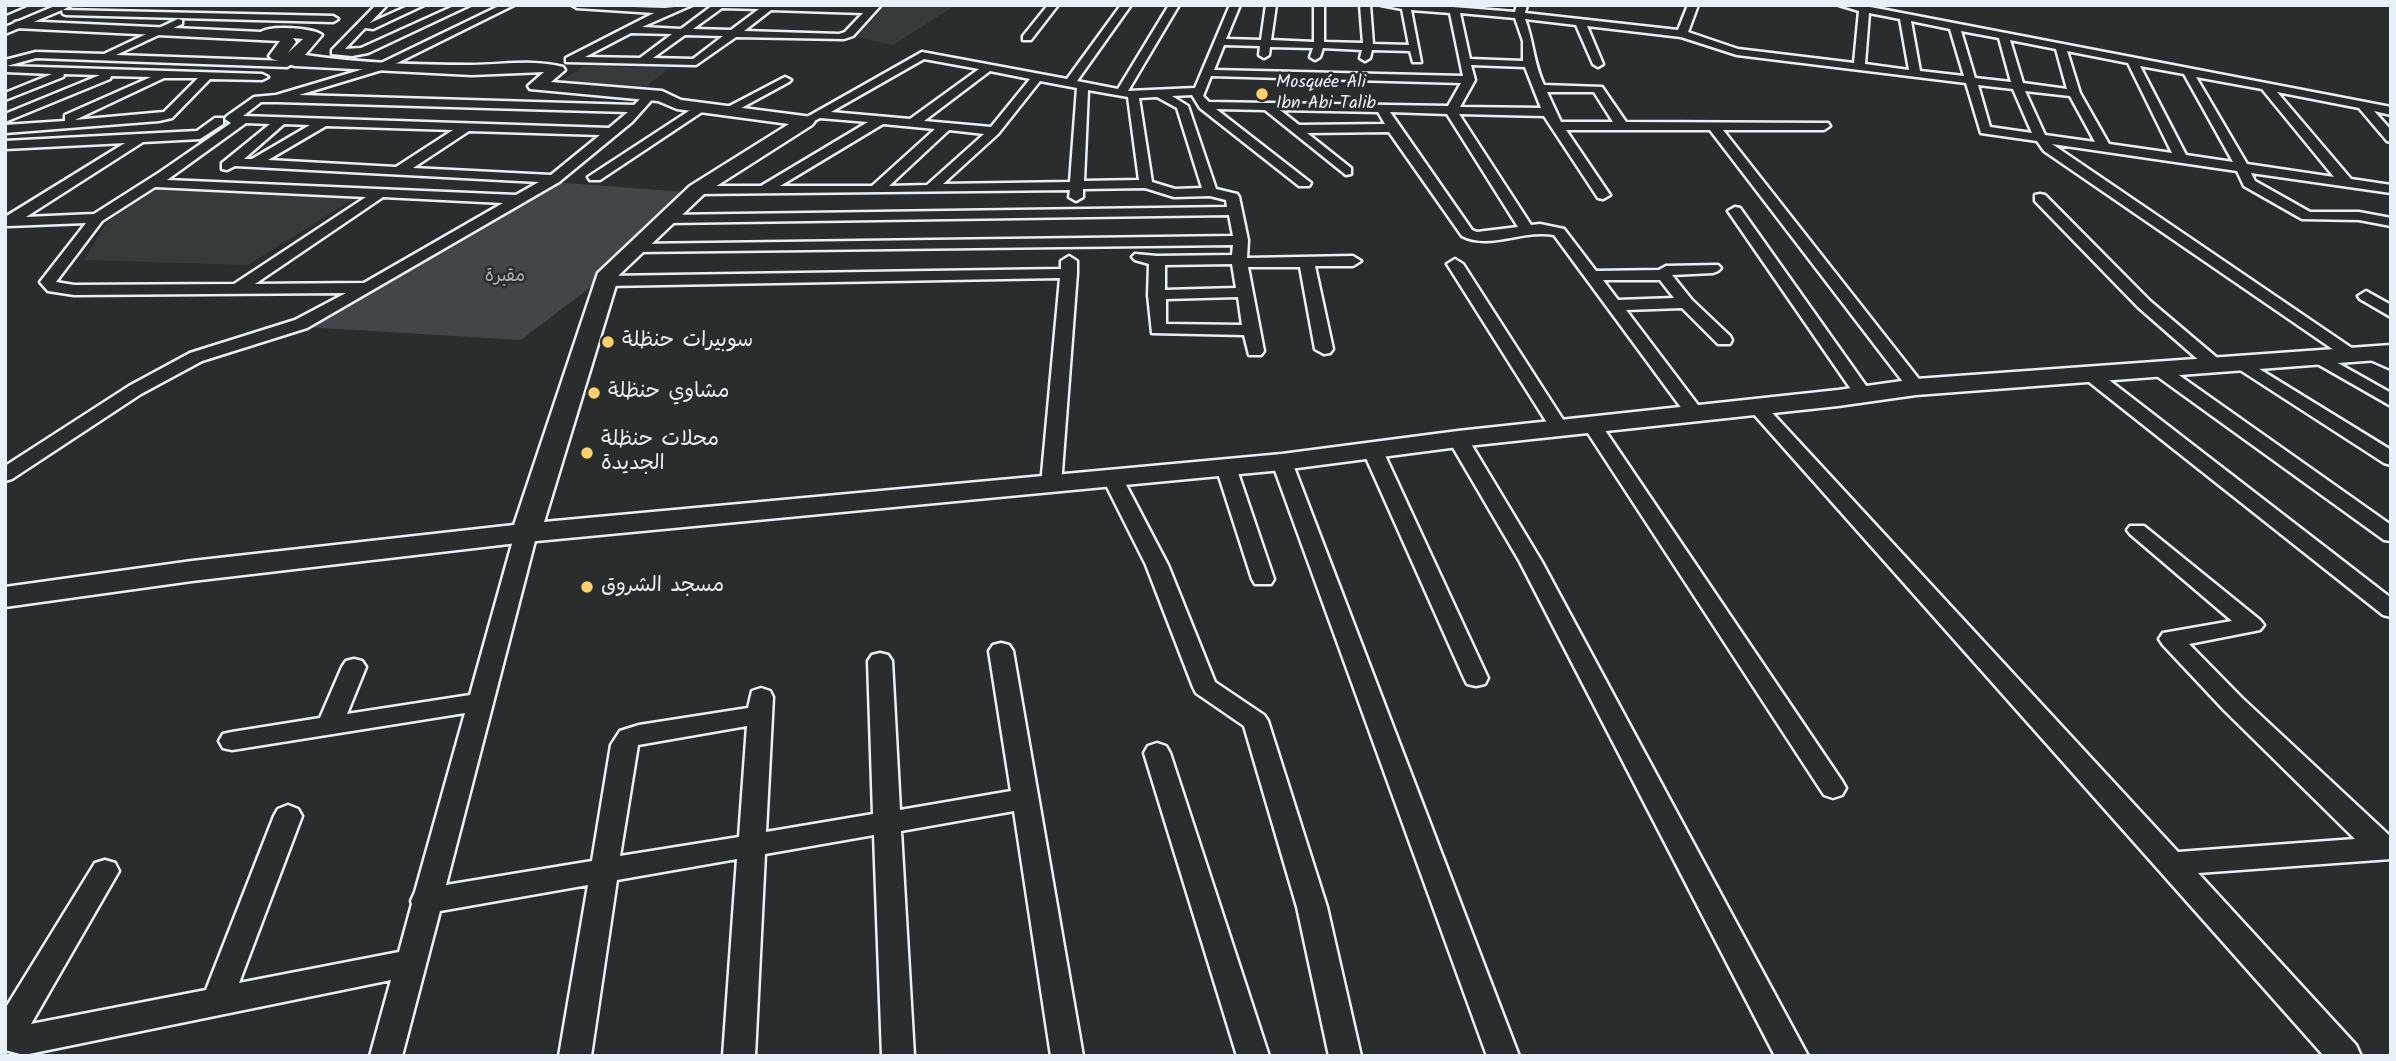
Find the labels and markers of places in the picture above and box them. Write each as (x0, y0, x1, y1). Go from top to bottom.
place label: Mosquée Ali Ibn Abi Talib (1276, 73, 1376, 116)
marker: Mosquée Ali Ibn Abi Talib (1254, 86, 1270, 102)
place label: سوبيرات حنظلة (622, 329, 753, 355)
marker: سوبيرات حنظلة (600, 334, 616, 350)
place label: مشاوي حنظلة (608, 380, 729, 406)
marker: مشاوي حنظلة (586, 385, 602, 401)
place label: محلات حنظلة الجديدة (601, 428, 719, 478)
marker: محلات حنظلة الجديدة (579, 445, 595, 461)
place label: مسجد الشروق (601, 574, 724, 600)
marker: مسجد الشروق (579, 579, 595, 595)

